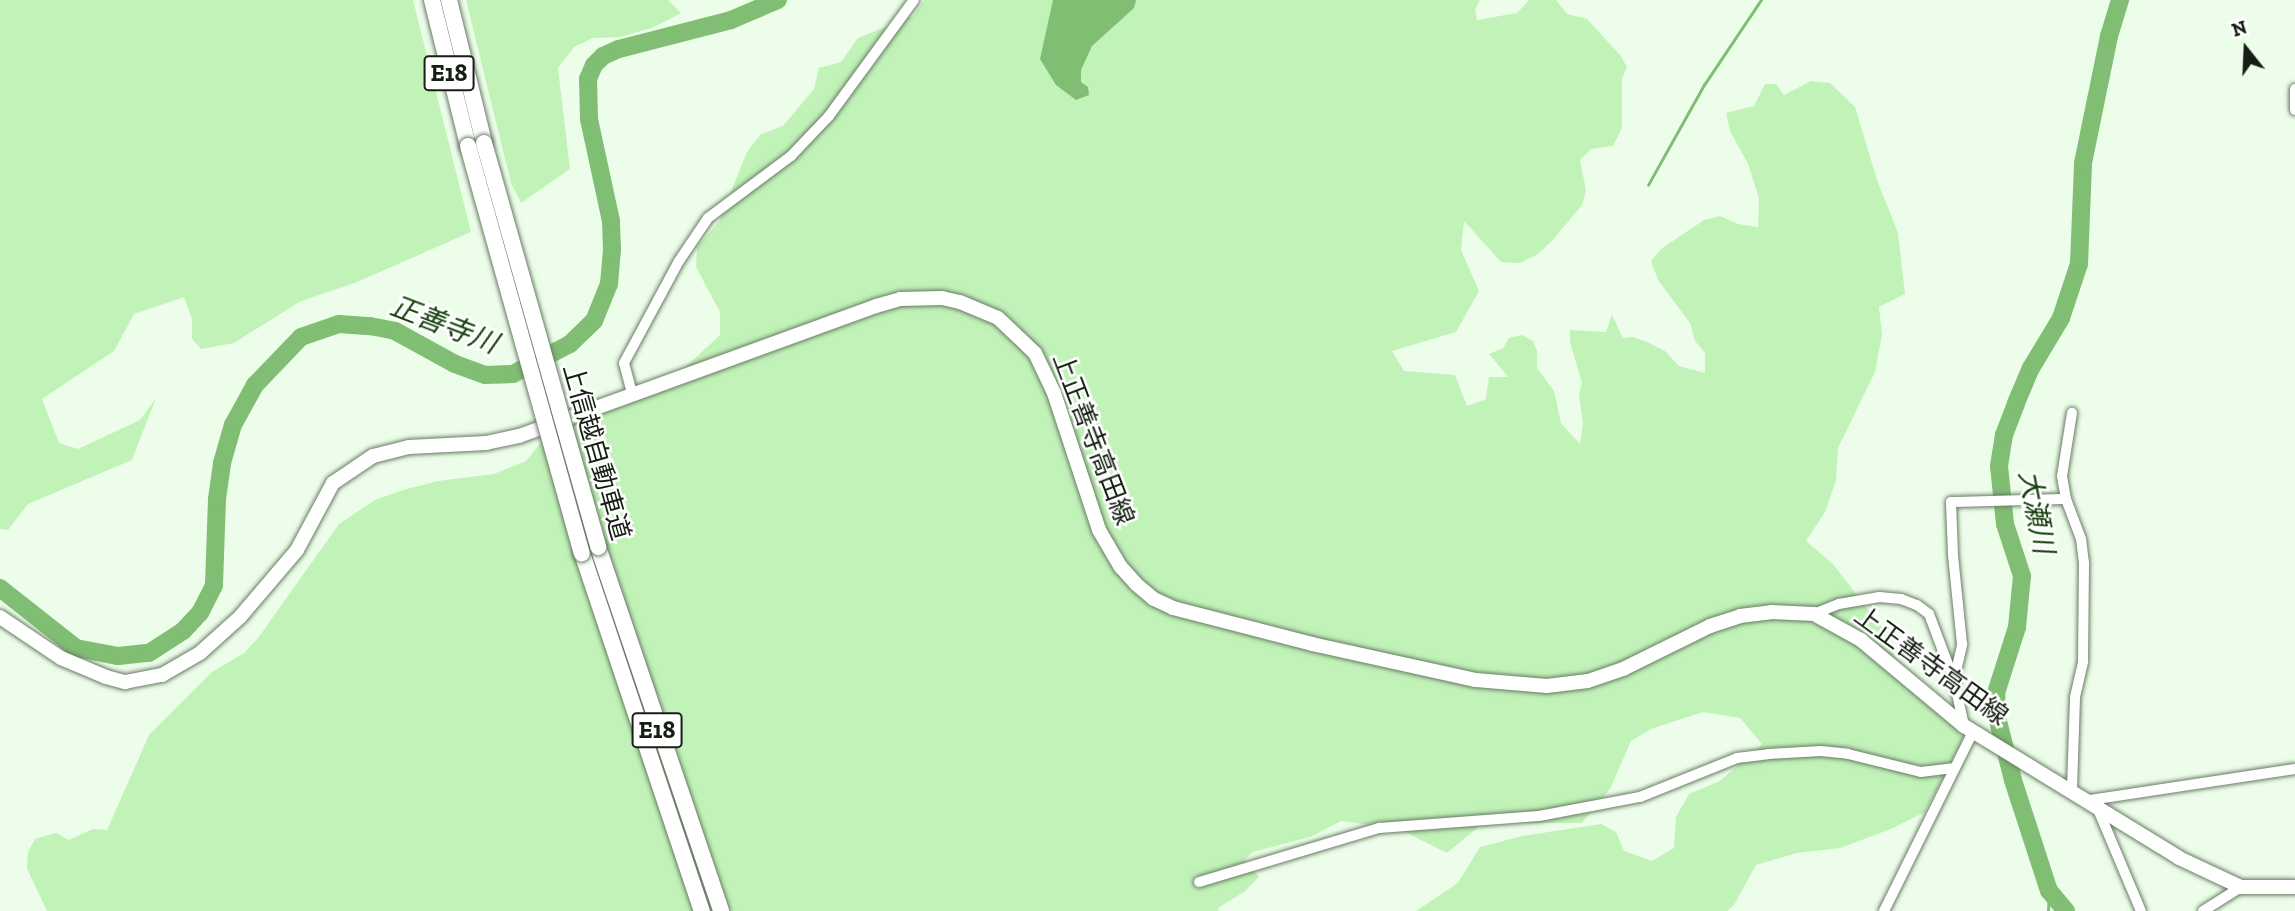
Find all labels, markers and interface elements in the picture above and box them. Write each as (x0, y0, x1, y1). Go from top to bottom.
north arrow (2211, 14, 2281, 84)
text: N (2229, 15, 2250, 42)
road number: E18 (423, 52, 475, 94)
water label: 正善寺川 (386, 289, 502, 361)
street label: 上正善寺高田線 (1046, 348, 1140, 530)
street label: 上信越自動車道 (556, 360, 636, 544)
water label: 大瀬川 (2011, 468, 2061, 556)
street label: 上正善寺高田線 (1848, 600, 2014, 732)
road number: E18 (631, 710, 683, 750)

